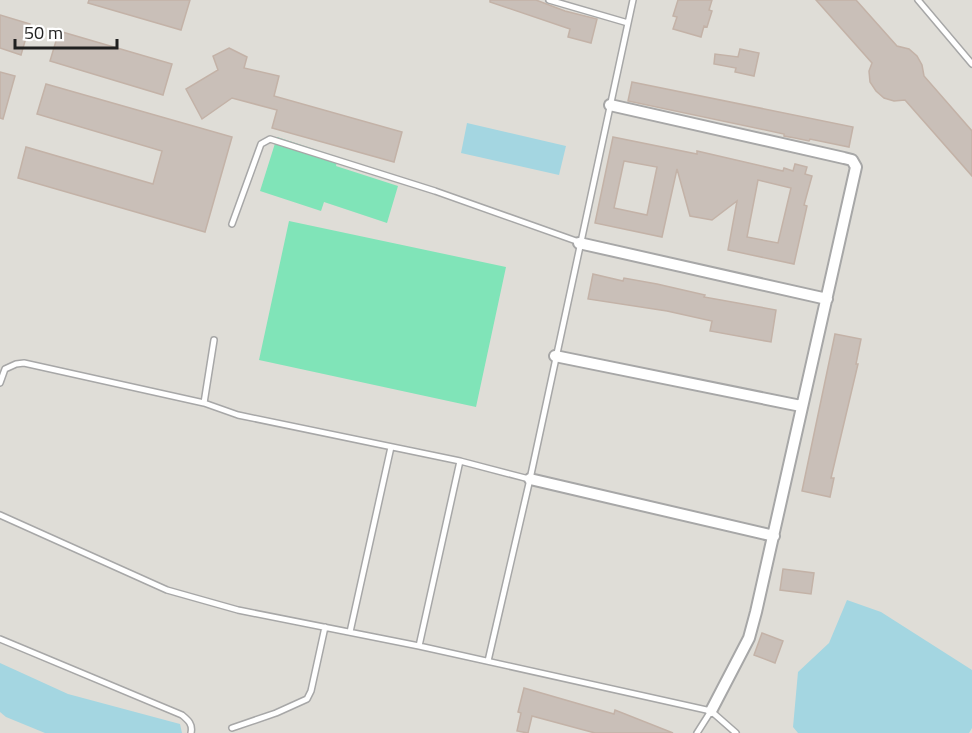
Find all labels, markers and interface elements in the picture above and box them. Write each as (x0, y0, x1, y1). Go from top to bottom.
scale bar (15, 12, 117, 50)
text: 50 m (24, 19, 63, 46)

